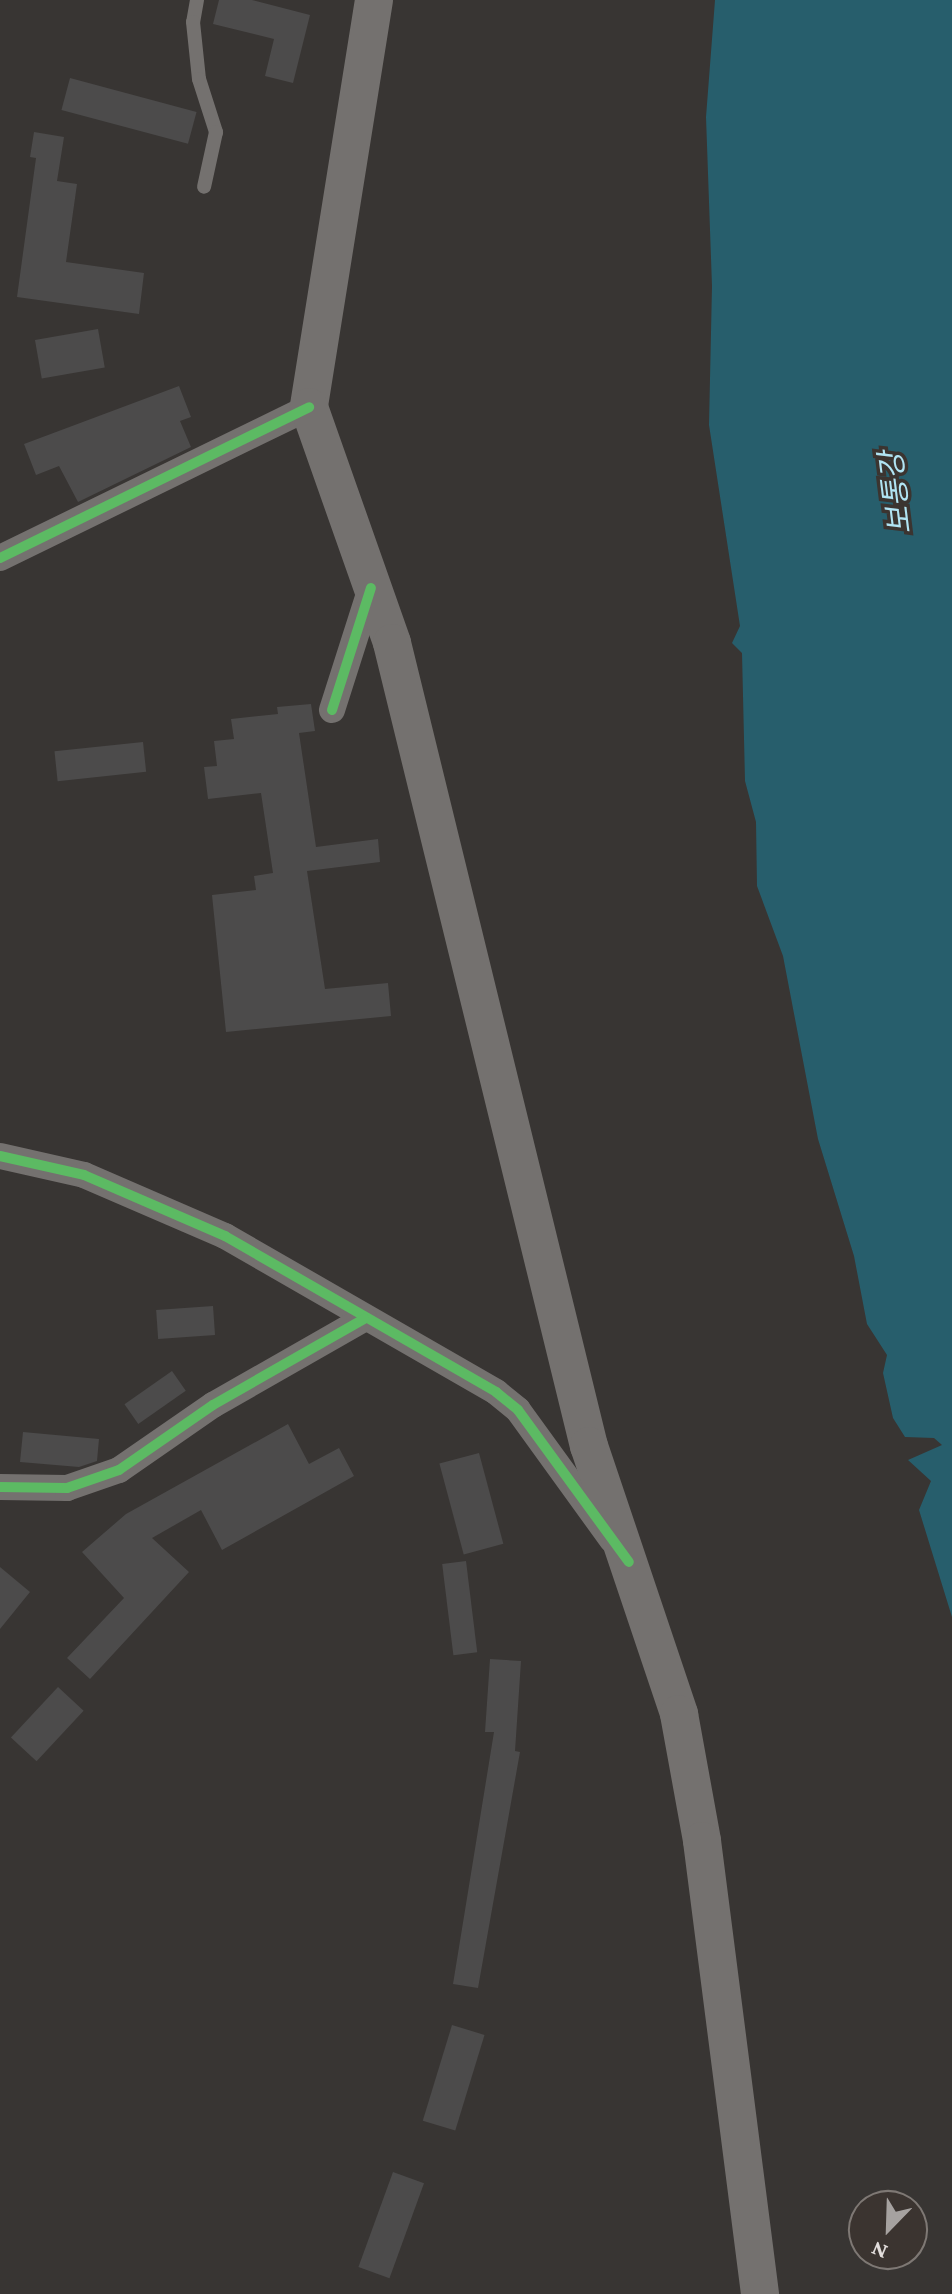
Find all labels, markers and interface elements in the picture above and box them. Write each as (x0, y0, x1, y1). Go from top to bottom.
water label: 보통강 (873, 450, 919, 536)
north arrow (848, 2190, 928, 2270)
text: N (867, 2236, 891, 2265)

